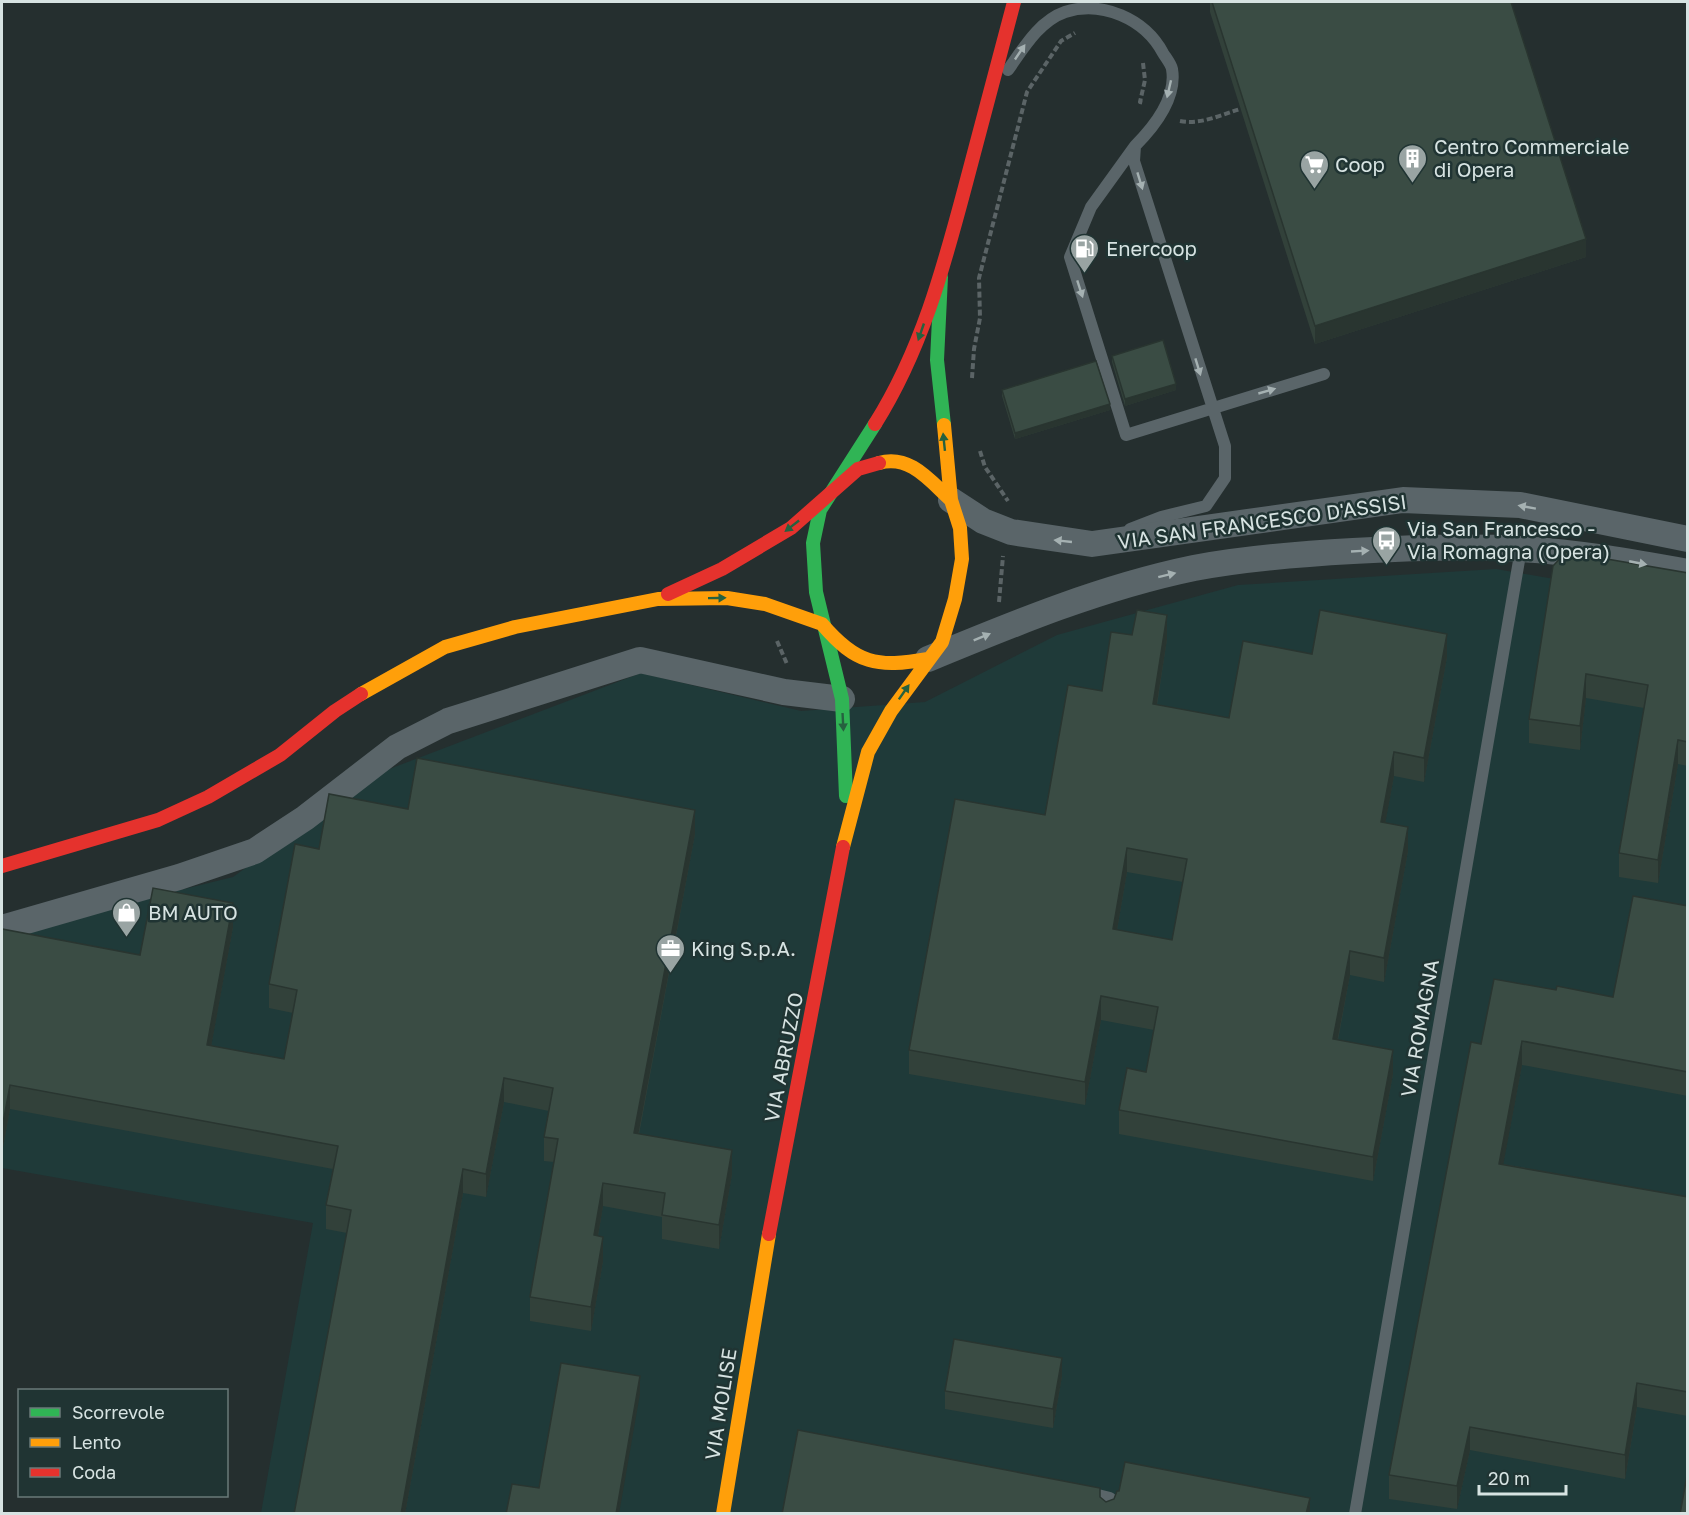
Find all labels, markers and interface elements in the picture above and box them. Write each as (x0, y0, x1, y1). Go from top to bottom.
one-way arrow (1014, 45, 1026, 61)
one-way arrow (1163, 80, 1173, 98)
place label: Centro Commerciale di Opera (1434, 134, 1629, 181)
building icon: Centro Commerciale di Opera (1397, 142, 1429, 184)
supermarket icon: Coop (1298, 148, 1330, 190)
place label: Coop (1335, 152, 1385, 176)
one-way arrow (1136, 172, 1145, 190)
fuel station icon: Enercoop (1069, 232, 1101, 274)
place label: Enercoop (1106, 236, 1197, 260)
one-way arrow (1075, 280, 1085, 298)
one-way arrow (916, 323, 926, 341)
one-way arrow (1194, 358, 1203, 376)
one-way arrow (1258, 386, 1276, 395)
one-way arrow (939, 432, 949, 451)
street label: VIA SAN FRANCESCO D'ASSISI (1116, 489, 1408, 553)
one-way arrow (1518, 502, 1537, 511)
place label: Via San Francesco - Via Romagna (Opera) (1407, 516, 1610, 563)
one-way arrow (784, 519, 800, 532)
bus stop icon: Via San Francesco - Via Romagna (Opera) (1370, 524, 1402, 566)
one-way arrow (1053, 536, 1072, 546)
one-way arrow (1350, 546, 1369, 555)
one-way arrow (1628, 559, 1647, 568)
one-way arrow (1157, 569, 1176, 579)
one-way arrow (707, 593, 726, 603)
one-way arrow (973, 632, 991, 641)
one-way arrow (898, 684, 909, 700)
one-way arrow (839, 712, 848, 731)
shop icon: BM AUTO (111, 896, 143, 938)
place label: BM AUTO (148, 900, 238, 924)
office icon: King S.p.A. (654, 932, 686, 974)
place label: King S.p.A. (691, 936, 796, 960)
street label: VIA ROMAGNA (1395, 957, 1443, 1099)
street label: VIA ABRUZZO (759, 990, 807, 1124)
street label: VIA MOLISE (699, 1346, 741, 1462)
legend (18, 1389, 228, 1497)
text: Scorrevole (72, 1401, 165, 1423)
text: Lento (72, 1431, 121, 1453)
scale bar (1479, 1458, 1566, 1496)
text: Coda (72, 1461, 116, 1483)
text: 20 m (1488, 1467, 1530, 1489)

